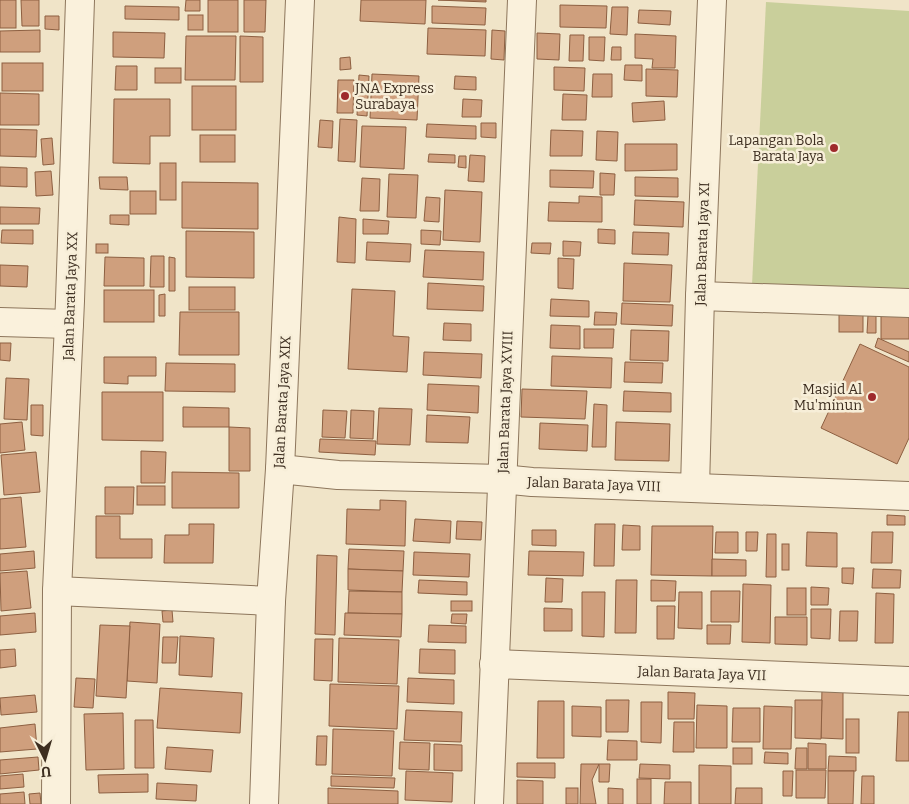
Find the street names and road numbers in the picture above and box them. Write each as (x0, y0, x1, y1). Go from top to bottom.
street label: Jalan Barata Jaya XI (692, 182, 713, 307)
street label: Jalan Barata Jaya XX (60, 231, 81, 362)
street label: Jalan Barata Jaya XVIII (494, 330, 516, 475)
street label: Jalan Barata Jaya XIX (270, 335, 294, 470)
street label: Jalan Barata Jaya VIII (526, 474, 661, 495)
street label: Jalan Barata Jaya VII (636, 663, 767, 684)

